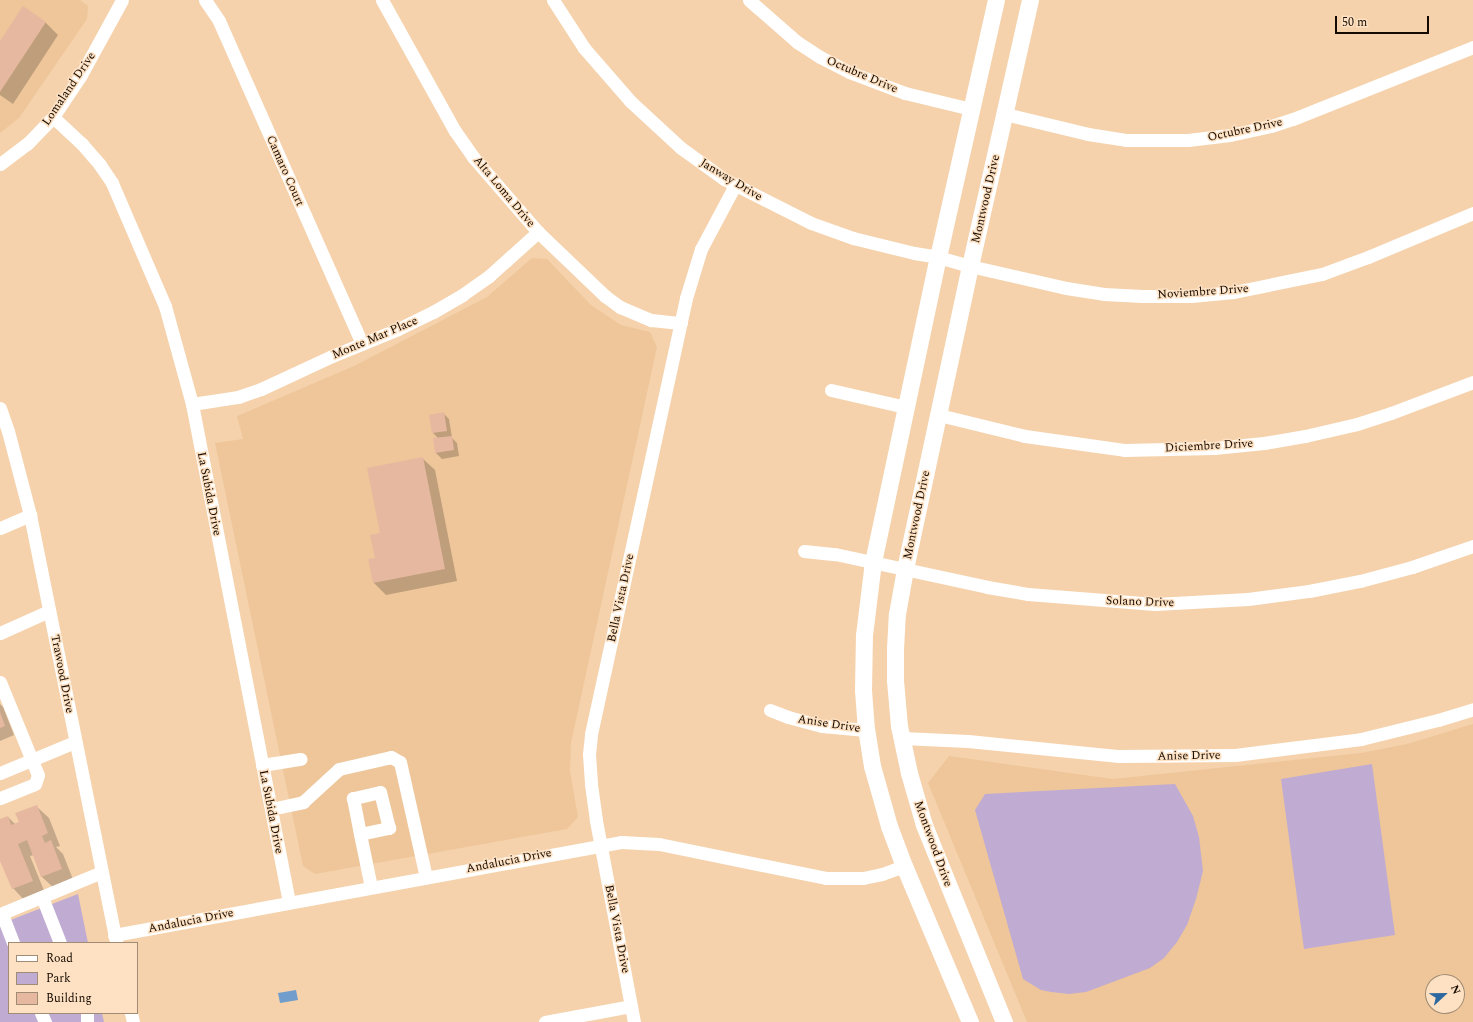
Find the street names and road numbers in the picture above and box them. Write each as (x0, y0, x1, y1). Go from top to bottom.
street label: Lomaland Drive (39, 49, 99, 129)
street label: Octubre Drive (824, 54, 900, 96)
street label: Octubre Drive (1206, 115, 1284, 145)
street label: Camaro Court (263, 133, 307, 209)
street label: Montwood Drive (969, 153, 1003, 245)
street label: Alta Loma Drive (470, 154, 538, 230)
street label: Janway Drive (697, 156, 765, 204)
street label: Noviembre Drive (1157, 282, 1249, 302)
street label: Monte Mar Place (330, 313, 420, 363)
street label: Diciembre Drive (1165, 437, 1253, 455)
street label: La Subida Drive (194, 451, 224, 537)
street label: Montwood Drive (901, 469, 933, 561)
street label: Bella Vista Drive (605, 553, 637, 643)
street label: Solano Drive (1106, 594, 1174, 610)
street label: Trawood Drive (47, 634, 77, 714)
street label: Anise Drive (797, 712, 861, 736)
street label: Anise Drive (1157, 748, 1221, 764)
street label: La Subida Drive (256, 769, 286, 855)
street label: Montwood Drive (911, 799, 955, 889)
street label: Andalucia Drive (465, 846, 553, 876)
street label: Bella Vista Drive (601, 883, 633, 975)
street label: Andalucia Drive (147, 906, 235, 936)

